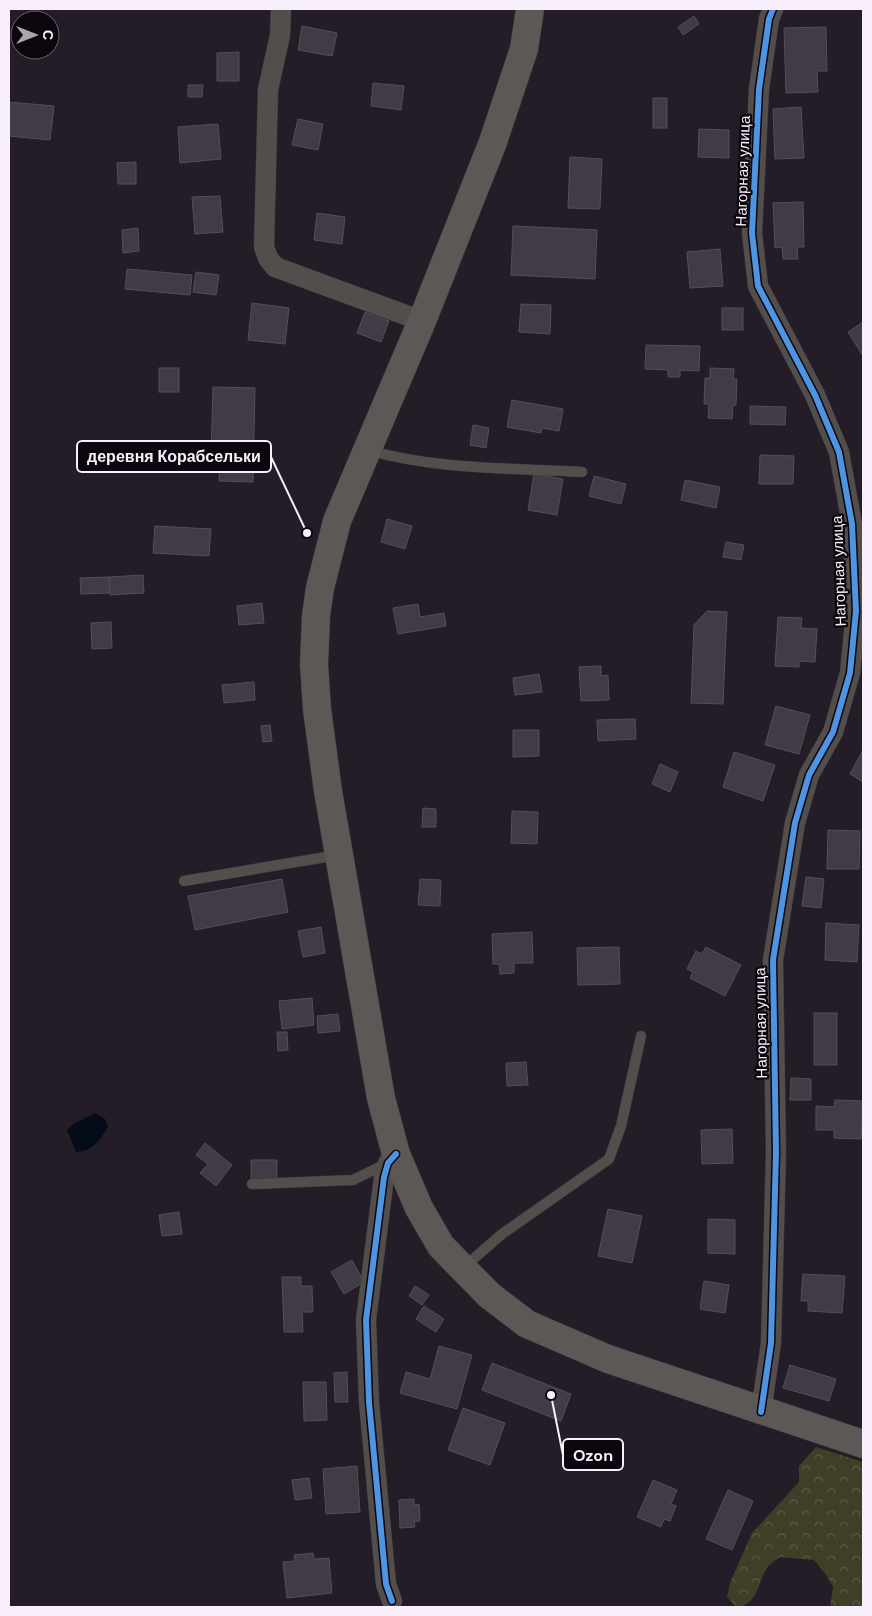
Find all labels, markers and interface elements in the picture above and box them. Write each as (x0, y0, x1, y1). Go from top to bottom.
north arrow (10, 10, 60, 60)
text: С (39, 30, 57, 40)
street label: Нагорная улица (731, 115, 755, 227)
callout: деревня Корабсельки (77, 441, 271, 472)
text: деревня Корабсельки (87, 446, 261, 467)
street label: Нагорная улица (827, 515, 851, 627)
street label: Нагорная улица (750, 967, 772, 1079)
callout: Ozon (563, 1439, 623, 1470)
text: Ozon (573, 1445, 613, 1466)

